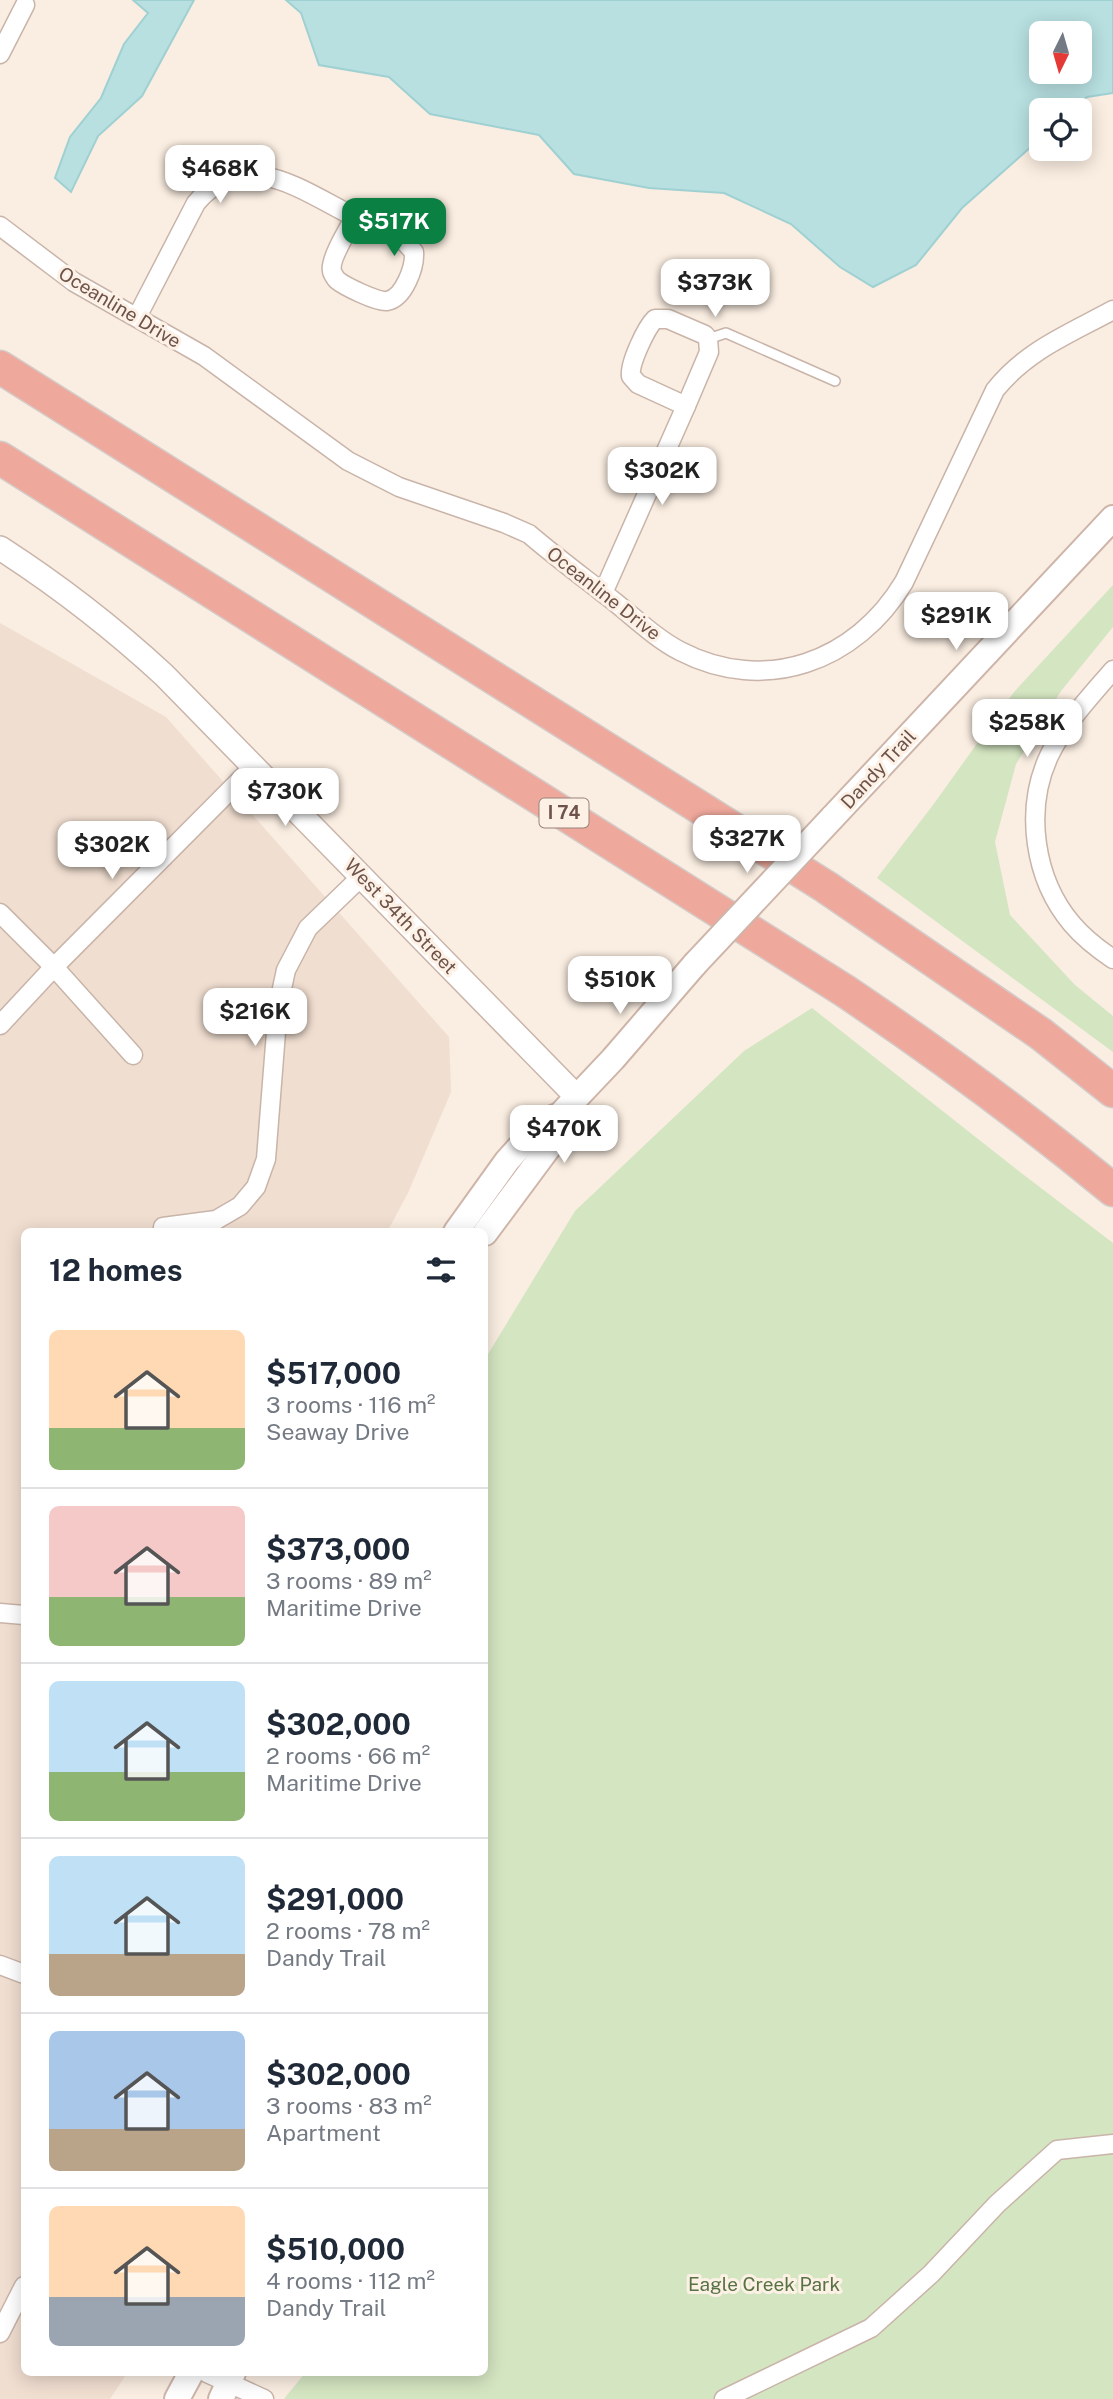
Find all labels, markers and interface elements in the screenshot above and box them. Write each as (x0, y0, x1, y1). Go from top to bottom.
north arrow (1029, 21, 1092, 84)
map controls (1029, 21, 1092, 161)
button: locate (1029, 98, 1092, 161)
pin: $468K (171, 146, 269, 205)
text: $468K (181, 154, 259, 181)
pin: $517K (345, 198, 443, 258)
text: $517K (358, 207, 430, 234)
pin: $373K (666, 260, 764, 319)
street label: Oceanline Drive (55, 262, 185, 352)
text: $373K (677, 268, 753, 295)
pin: $302K (613, 448, 711, 507)
text: $302K (624, 456, 700, 483)
street label: Oceanline Drive (543, 542, 665, 644)
pin: $291K (907, 592, 1005, 652)
text: $291K (920, 601, 992, 628)
pin: $258K (978, 700, 1076, 759)
text: $258K (988, 708, 1066, 735)
street label: Dandy Trail (836, 725, 920, 813)
pin: $730K (236, 768, 334, 828)
text: $730K (247, 777, 323, 804)
road number: I 74 (540, 798, 588, 828)
pin: $327K (698, 816, 796, 875)
pin: $302K (63, 822, 161, 881)
text: $327K (709, 824, 785, 851)
text: $302K (74, 830, 150, 857)
street label: West 34th Street (340, 854, 462, 978)
pin: $510K (571, 956, 669, 1016)
text: $510K (584, 965, 656, 992)
pin: $216K (206, 988, 304, 1048)
text: $216K (219, 997, 291, 1024)
pin: $470K (515, 1106, 613, 1165)
text: $470K (526, 1114, 602, 1141)
icon: filters (422, 1251, 460, 1289)
text: 12 homes (49, 1252, 183, 1288)
text: $517,000 (266, 1355, 401, 1391)
icon: home (105, 1358, 189, 1442)
text: 3 rooms · 116 m² (266, 1391, 436, 1418)
text: Seaway Drive (266, 1418, 409, 1445)
text: $373,000 (266, 1531, 410, 1567)
icon: home (105, 1534, 189, 1618)
text: 3 rooms · 89 m² (266, 1567, 432, 1594)
text: Maritime Drive (266, 1594, 422, 1621)
text: $302,000 (266, 1706, 411, 1742)
icon: home (105, 1709, 189, 1793)
text: 2 rooms · 66 m² (266, 1742, 430, 1769)
text: Maritime Drive (266, 1769, 422, 1796)
text: $291,000 (266, 1881, 404, 1917)
icon: home (105, 1884, 189, 1968)
text: 2 rooms · 78 m² (266, 1917, 430, 1944)
text: Dandy Trail (266, 1944, 386, 1971)
text: $302,000 (266, 2056, 411, 2092)
icon: home (105, 2059, 189, 2143)
text: 3 rooms · 83 m² (266, 2092, 432, 2119)
text: Apartment (266, 2119, 381, 2146)
text: $510,000 (266, 2231, 405, 2267)
icon: home (105, 2234, 189, 2318)
text: 4 rooms · 112 m² (266, 2267, 435, 2294)
park label: Eagle Creek Park (688, 2273, 840, 2295)
text: Dandy Trail (266, 2294, 386, 2321)

